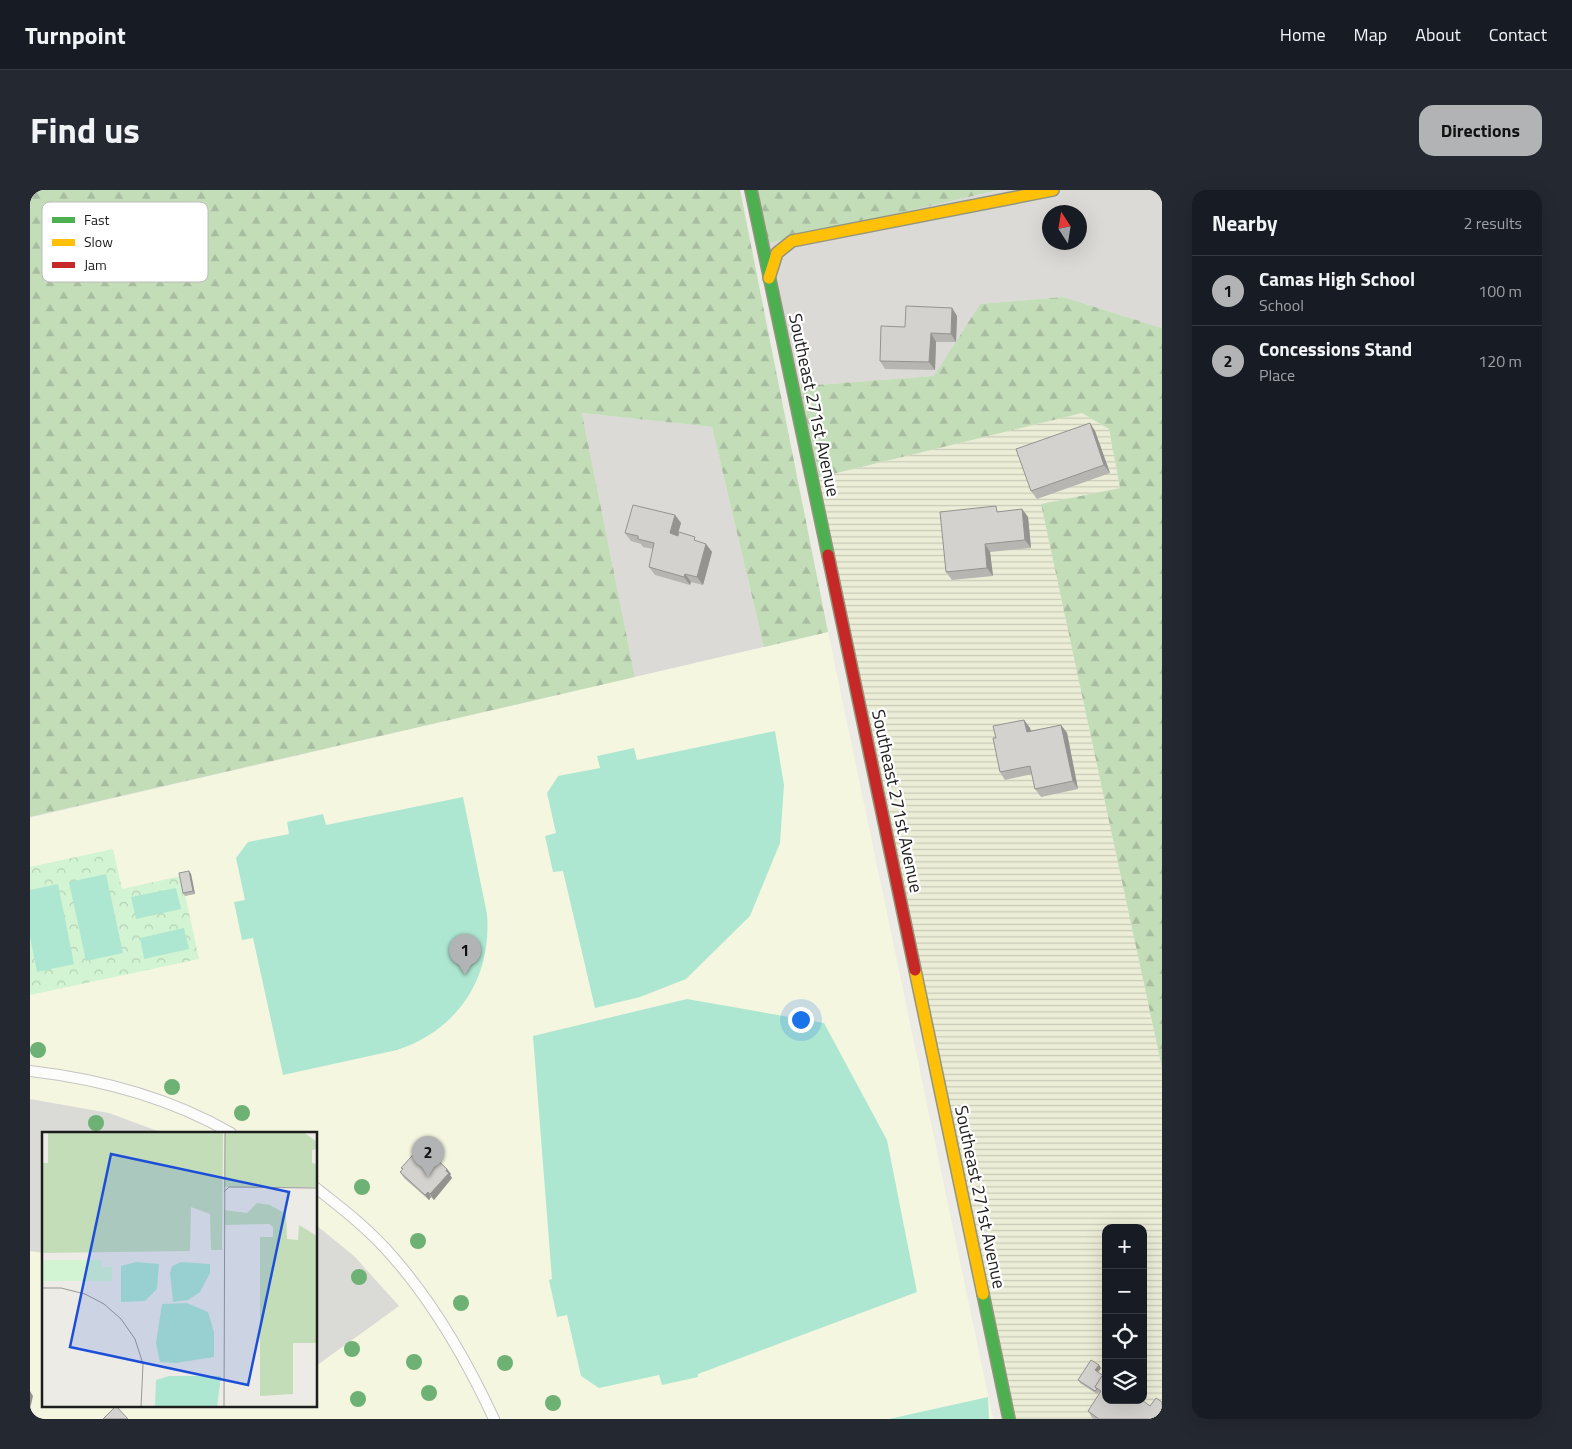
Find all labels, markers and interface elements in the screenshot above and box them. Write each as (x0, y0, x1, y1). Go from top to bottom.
text: Turnpoint (25, 17, 126, 53)
text: Home (1280, 21, 1326, 48)
text: Map (1354, 21, 1387, 48)
text: About (1415, 21, 1461, 48)
text: Contact (1489, 21, 1547, 48)
text: Find us (30, 103, 140, 157)
button: Directions (1419, 105, 1542, 156)
legend (42, 202, 208, 282)
north arrow (1042, 205, 1087, 250)
text: Nearby (1212, 207, 1277, 239)
text: Fast (84, 209, 109, 230)
text: 2 results (1463, 211, 1522, 235)
text: Slow (84, 231, 113, 252)
text: Jam (84, 254, 107, 275)
text: Camas High School (1259, 264, 1415, 293)
text: 1 (1224, 279, 1232, 303)
text: 100 m (1478, 279, 1522, 303)
text: School (1259, 293, 1304, 317)
street label: Southeast 271st Avenue (782, 311, 847, 499)
text: Concessions Stand (1259, 334, 1412, 363)
text: 2 (1224, 349, 1232, 373)
text: 120 m (1478, 349, 1522, 373)
text: Place (1259, 363, 1295, 387)
street label: Southeast 271st Avenue (865, 707, 930, 895)
pin: 1 (449, 934, 481, 975)
your location (788, 1007, 814, 1033)
street label: Southeast 271st Avenue (948, 1103, 1013, 1291)
inset map (42, 1132, 318, 1406)
pin: 2 (412, 1136, 444, 1177)
map controls (1102, 1224, 1147, 1404)
button: + (1102, 1224, 1147, 1269)
button: − (1102, 1269, 1147, 1314)
button: locate (1102, 1314, 1147, 1359)
button: layers (1102, 1359, 1147, 1404)

